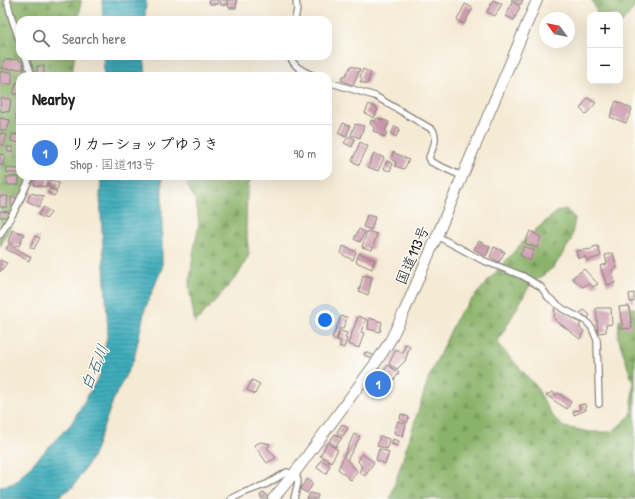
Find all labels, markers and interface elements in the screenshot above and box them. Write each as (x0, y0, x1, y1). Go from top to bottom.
north arrow (539, 12, 575, 48)
map controls (587, 12, 623, 84)
button: + (587, 12, 623, 48)
search box (16, 16, 332, 60)
icon: search (30, 27, 52, 49)
text: Search here (62, 28, 126, 49)
button: − (587, 48, 623, 84)
text: Nearby (32, 87, 75, 110)
text: リカーショップゆうき (70, 133, 219, 154)
text: 1 (43, 144, 47, 162)
text: 90 m (294, 144, 316, 162)
text: Shop · 国道113号 (70, 155, 155, 173)
street label: 国道113号 (390, 222, 434, 288)
your location (315, 310, 335, 330)
water label: 白石川 (74, 341, 114, 393)
pin: 1 (365, 369, 391, 399)

